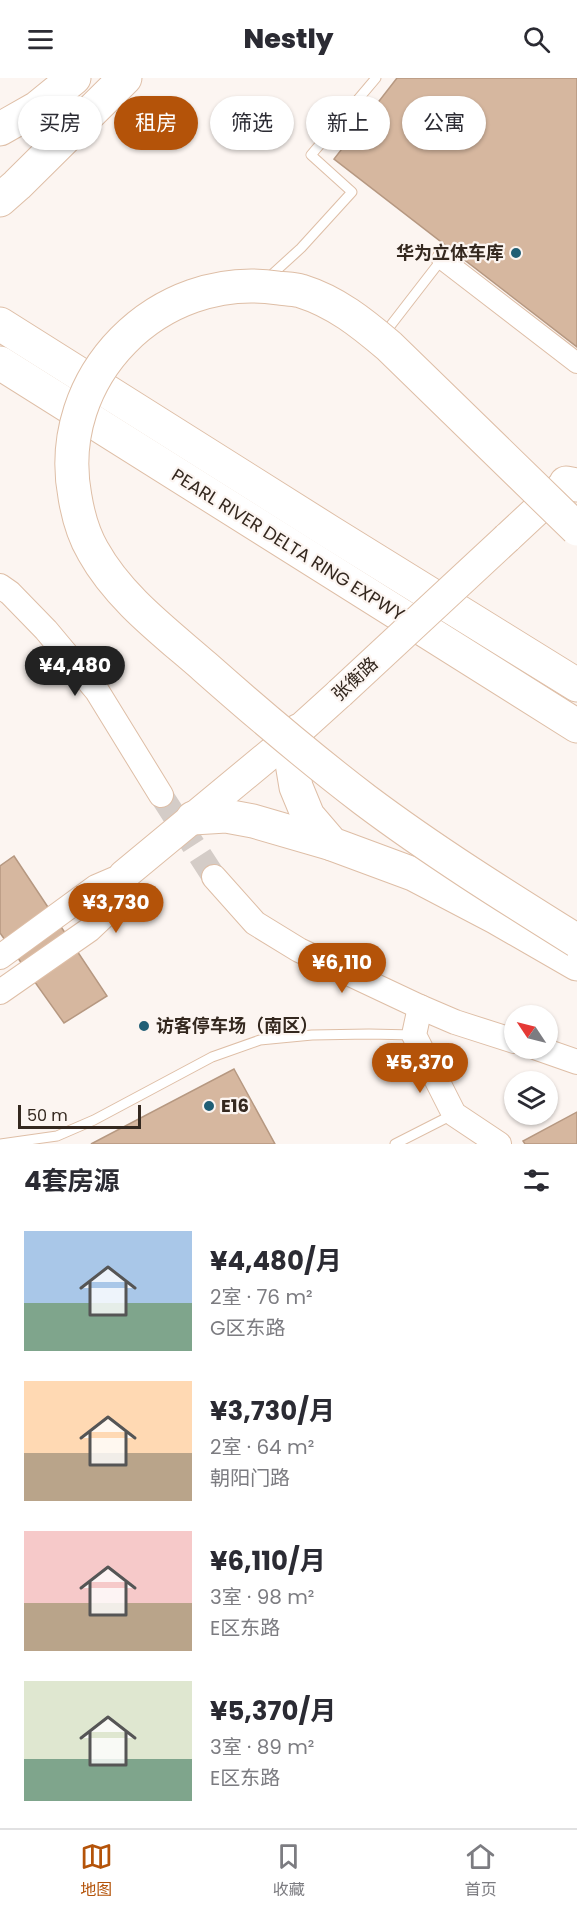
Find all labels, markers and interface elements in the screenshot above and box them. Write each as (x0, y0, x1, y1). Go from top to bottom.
text: Nestly (244, 20, 334, 57)
icon: menu (24, 23, 57, 56)
icon: search (520, 23, 553, 56)
chip: 买房 (18, 96, 102, 150)
chip: 租房 (114, 96, 198, 150)
chip: 筛选 (210, 96, 294, 150)
chip: 新上 (306, 96, 390, 150)
chip: 公寓 (402, 96, 486, 150)
place label: 华为立体车库 (396, 240, 504, 265)
marker: 华为立体车库 (509, 246, 523, 260)
street label: PEARL RIVER DELTA RING EXPWY (167, 462, 410, 627)
pin: ¥4,480 (26, 646, 124, 697)
text: ¥4,480 (39, 651, 111, 679)
street label: 张衡路 (326, 651, 383, 706)
pin: ¥3,730 (67, 883, 165, 934)
text: ¥3,730 (82, 888, 150, 916)
pin: ¥6,110 (293, 943, 391, 994)
text: ¥6,110 (312, 948, 372, 976)
north arrow (504, 1005, 558, 1059)
map controls (504, 1005, 558, 1125)
place label: 访客停车场（南区） (156, 1013, 318, 1038)
marker: 访客停车场（南区） (137, 1019, 151, 1033)
pin: ¥5,370 (371, 1043, 469, 1094)
text: ¥5,370 (386, 1048, 454, 1076)
button: layers (504, 1071, 558, 1125)
place label: E16 (221, 1093, 249, 1118)
marker: E16 (202, 1099, 216, 1113)
scale bar (18, 1102, 141, 1130)
text: 50 m (27, 1104, 68, 1127)
text: 4套房源 (24, 1163, 120, 1199)
icon: filters (520, 1164, 553, 1197)
text: ¥4,480/月 (210, 1243, 342, 1279)
icon: home (72, 1255, 144, 1327)
text: 2室 · 76 m² (210, 1283, 313, 1311)
text: G区东路 (210, 1314, 286, 1342)
text: ¥3,730/月 (210, 1393, 335, 1429)
icon: home (72, 1405, 144, 1477)
text: 2室 · 64 m² (210, 1433, 314, 1461)
text: 朝阳门路 (210, 1464, 290, 1492)
text: ¥6,110/月 (210, 1543, 326, 1579)
icon: home (72, 1555, 144, 1627)
text: 3室 · 98 m² (210, 1583, 314, 1611)
text: E区东路 (210, 1614, 280, 1642)
text: ¥5,370/月 (210, 1693, 336, 1729)
icon: home (72, 1705, 144, 1777)
text: 3室 · 89 m² (210, 1733, 314, 1761)
text: E区东路 (210, 1764, 280, 1792)
tab: 地图 (80, 1840, 113, 1902)
tab: 收藏 (272, 1840, 305, 1902)
tab: 首页 (464, 1840, 497, 1902)

